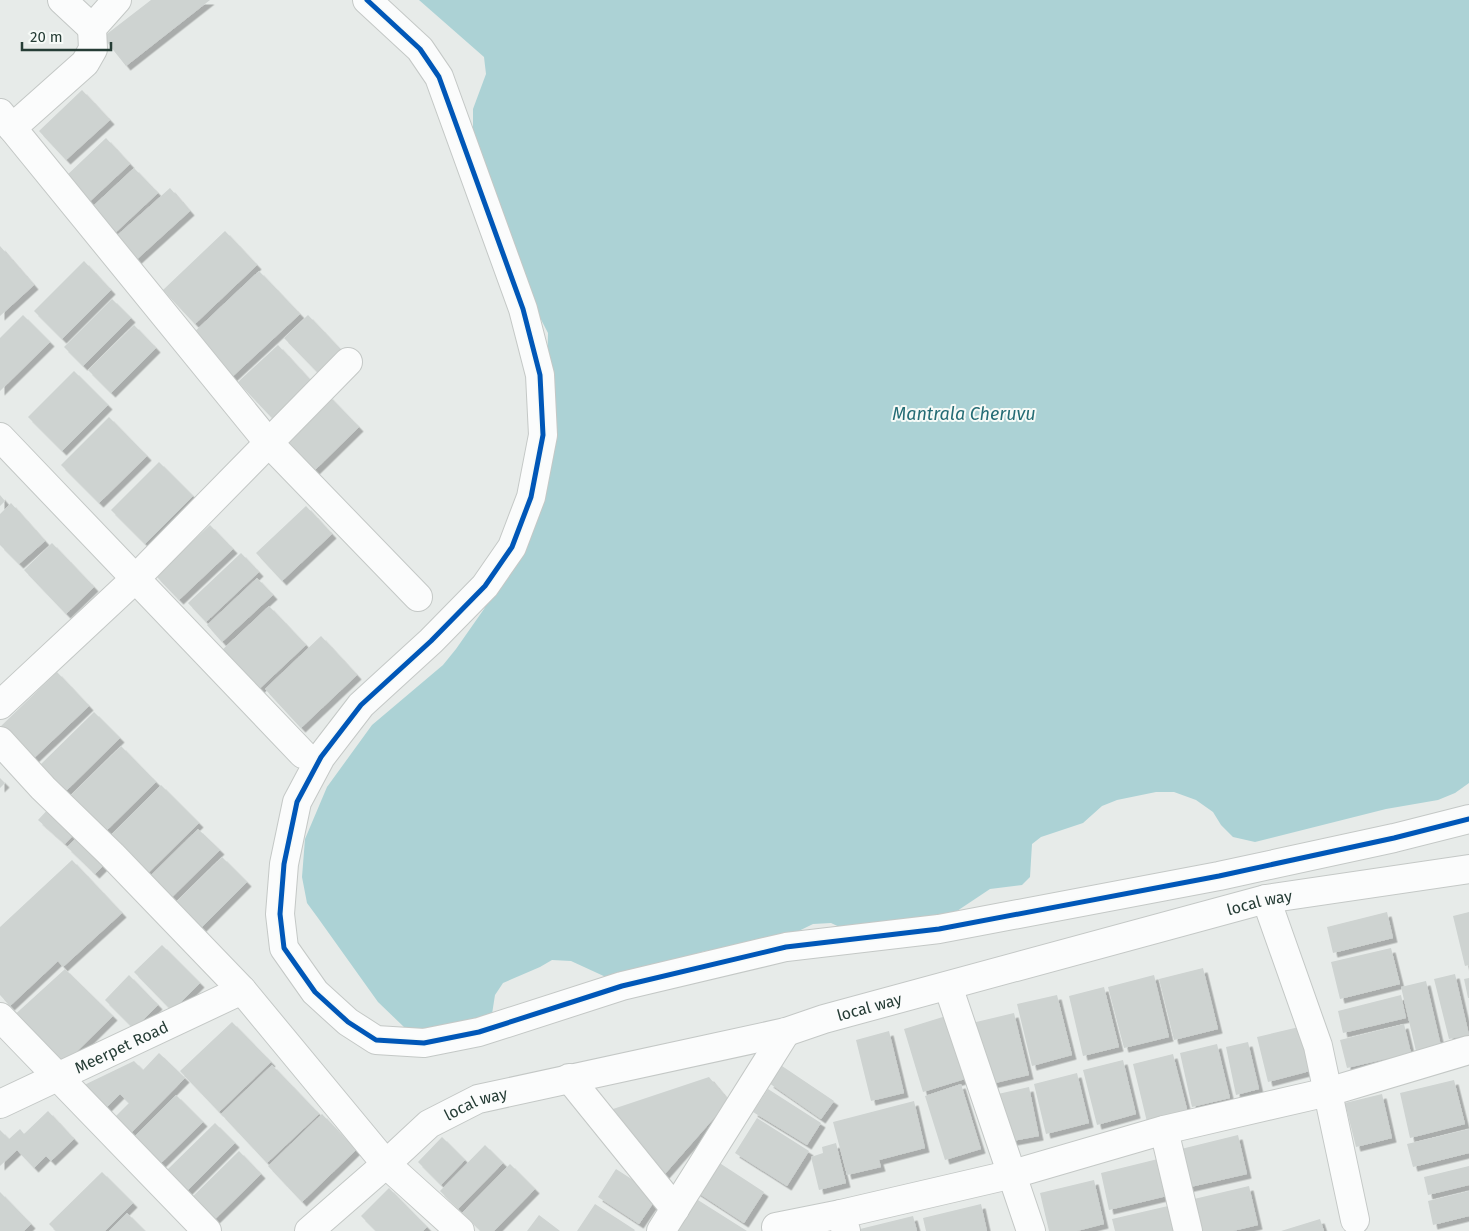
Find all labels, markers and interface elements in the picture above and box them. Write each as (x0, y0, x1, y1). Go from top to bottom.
scale bar (22, 20, 111, 52)
text: 20 m (30, 28, 63, 46)
water label: Mantrala Cheruvu (892, 403, 1036, 425)
street label: local way (1224, 886, 1293, 919)
street label: local way (835, 989, 904, 1025)
street label: Meerpet Road (71, 1017, 171, 1077)
street label: local way (441, 1083, 509, 1124)

